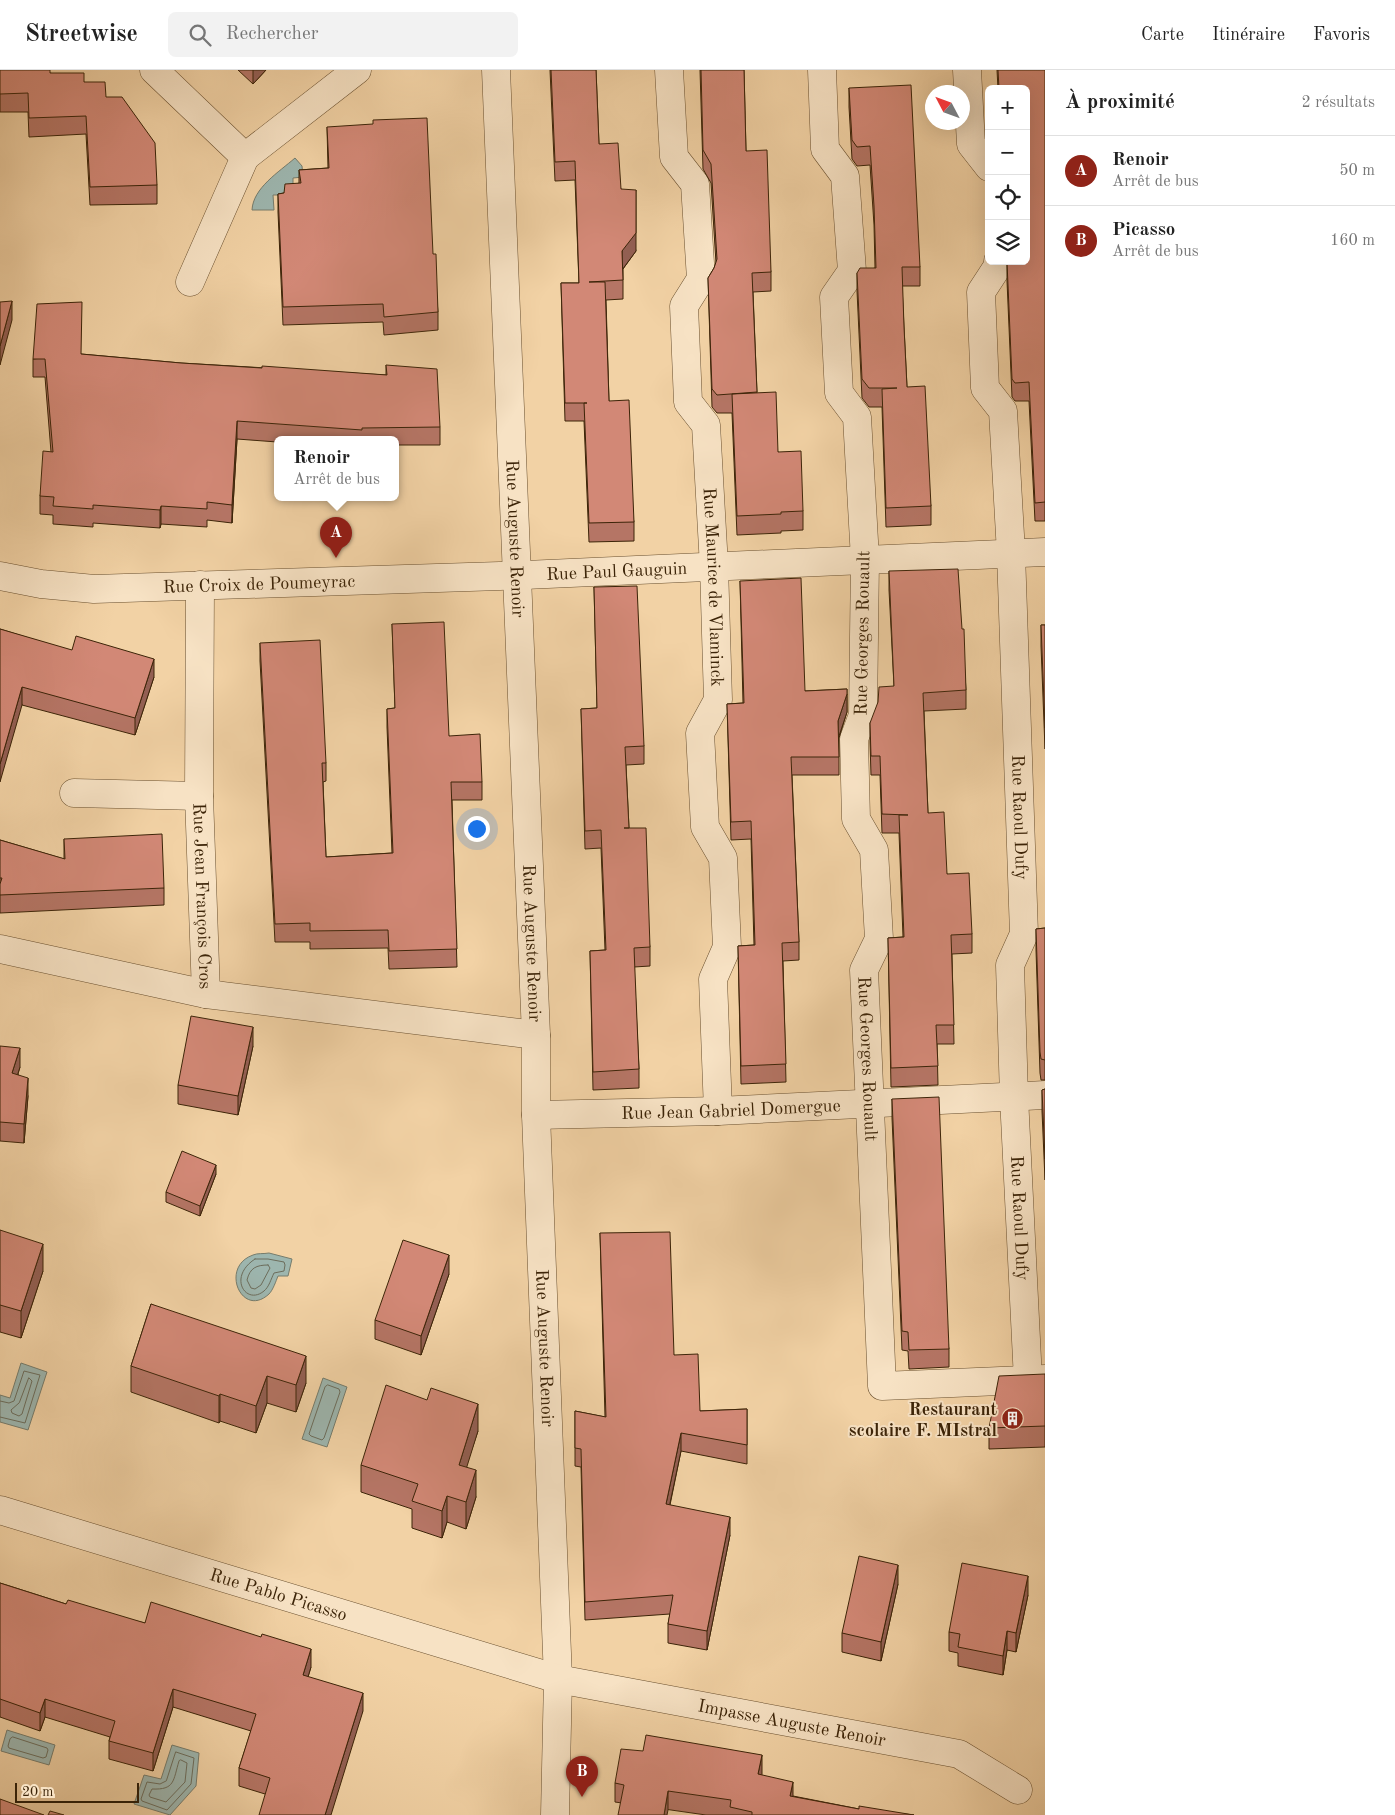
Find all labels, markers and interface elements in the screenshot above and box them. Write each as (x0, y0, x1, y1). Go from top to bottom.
search box (168, 12, 518, 57)
icon: search (186, 21, 214, 49)
text: Streetwise (25, 23, 138, 47)
text: Rechercher (226, 25, 318, 44)
text: Carte (1141, 26, 1184, 44)
text: Itinéraire (1212, 26, 1285, 44)
text: Favoris (1313, 26, 1370, 44)
north arrow (925, 85, 970, 130)
map controls (985, 85, 1030, 265)
button: + (985, 85, 1030, 130)
text: À proximité (1065, 92, 1175, 113)
text: 2 résultats (1301, 95, 1375, 111)
button: − (985, 130, 1030, 175)
text: Renoir (1112, 151, 1169, 170)
text: A (1075, 163, 1087, 179)
text: 50 m (1339, 163, 1375, 179)
text: Arrêt de bus (1112, 174, 1199, 190)
button: locate (985, 175, 1030, 220)
button: layers (985, 220, 1030, 265)
text: Picasso (1112, 221, 1175, 240)
text: B (1075, 233, 1087, 249)
text: 160 m (1330, 233, 1375, 249)
text: Arrêt de bus (1112, 244, 1199, 260)
popup (274, 436, 399, 501)
text: Renoir (293, 449, 350, 468)
street label: Rue Auguste Renoir (502, 459, 527, 619)
text: Arrêt de bus (293, 472, 380, 488)
street label: Rue Maurice de Vlaminck (700, 487, 726, 687)
pin: A (320, 517, 352, 558)
street label: Rue Georges Rouault (853, 550, 873, 716)
street label: Rue Paul Gauguin (546, 560, 688, 584)
street label: Rue Croix de Poumeyrac (162, 573, 356, 597)
street label: Rue Raoul Dufy (1008, 754, 1030, 881)
street label: Rue Jean François Cros (189, 802, 214, 990)
your location (464, 816, 490, 842)
street label: Rue Auguste Renoir (519, 864, 543, 1023)
street label: Rue Georges Rouault (854, 976, 879, 1142)
street label: Rue Jean Gabriel Domergue (621, 1097, 841, 1123)
street label: Rue Raoul Dufy (1007, 1155, 1031, 1281)
street label: Rue Auguste Renoir (532, 1269, 556, 1428)
place label: Restaurant scolaire F. MIstral (849, 1401, 997, 1440)
building icon: Restaurant scolaire F. MIstral (1001, 1407, 1025, 1431)
street label: Rue Pablo Picasso (207, 1566, 349, 1625)
street label: Impasse Auguste Renoir (696, 1697, 888, 1750)
pin: B (566, 1756, 598, 1797)
scale bar (15, 1780, 139, 1803)
text: 20 m (22, 1785, 53, 1799)

